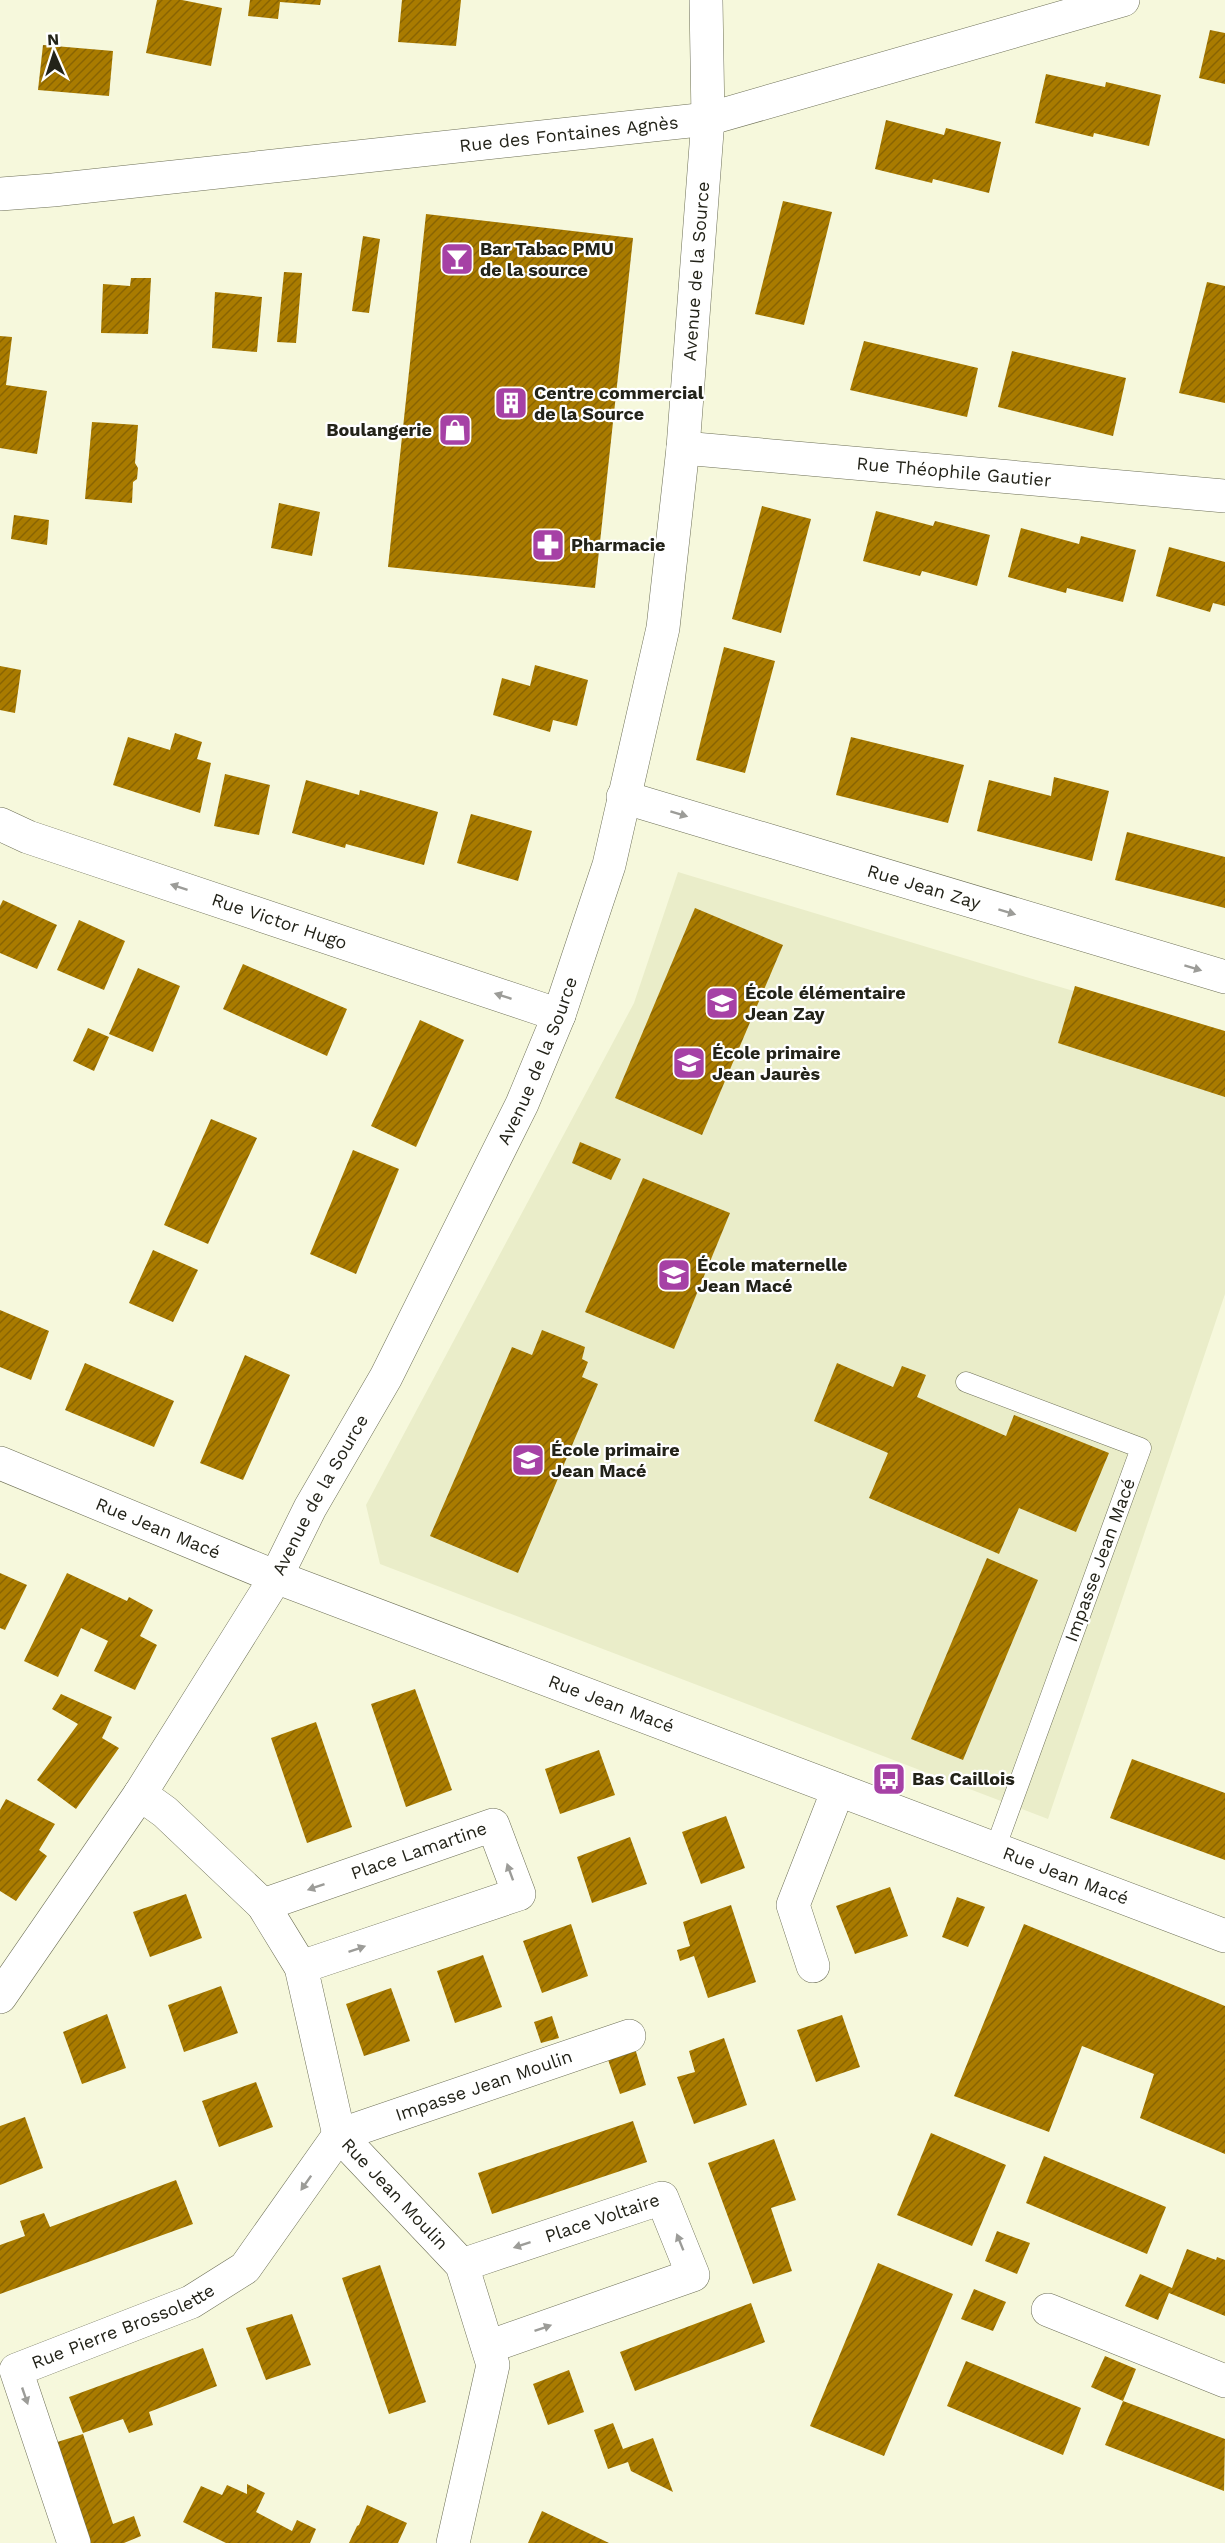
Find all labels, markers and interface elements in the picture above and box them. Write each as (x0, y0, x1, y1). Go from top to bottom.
north arrow (24, 24, 84, 84)
text: N (47, 30, 60, 49)
street label: Rue des Fontaines Agnès (458, 111, 679, 156)
street label: Avenue de la Source (679, 181, 713, 362)
place label: Bar Tabac PMU de la source (480, 238, 614, 280)
bar icon: Bar Tabac PMU de la source (439, 241, 475, 277)
place label: Centre commercial de la Source (534, 382, 704, 424)
building icon: Centre commercial de la Source (493, 385, 529, 421)
shop icon: Boulangerie (437, 412, 473, 448)
place label: Boulangerie (326, 419, 432, 440)
street label: Rue Théophile Gautier (856, 452, 1052, 491)
pharmacy icon: Pharmacie (530, 527, 566, 563)
place label: Pharmacie (571, 534, 666, 555)
one-way arrow (670, 810, 688, 819)
street label: Rue Jean Zay (865, 860, 984, 914)
one-way arrow (170, 882, 188, 892)
street label: Rue Victor Hugo (209, 888, 350, 953)
one-way arrow (998, 908, 1016, 917)
one-way arrow (1185, 964, 1203, 973)
street label: Avenue de la Source (492, 974, 581, 1148)
place label: École élémentaire Jean Zay (745, 982, 906, 1024)
school or university icon: École élémentaire Jean Zay (704, 985, 740, 1021)
one-way arrow (494, 990, 512, 1000)
place label: École primaire Jean Jaurès (712, 1042, 841, 1084)
school or university icon: École primaire Jean Jaurès (671, 1045, 707, 1081)
place label: École maternelle Jean Macé (697, 1254, 847, 1296)
school or university icon: École maternelle Jean Macé (656, 1257, 692, 1293)
street label: Avenue de la Source (268, 1410, 372, 1579)
place label: École primaire Jean Macé (551, 1439, 680, 1481)
school or university icon: École primaire Jean Macé (510, 1442, 546, 1478)
street label: Impasse Jean Macé (1060, 1475, 1139, 1645)
street label: Rue Jean Macé (93, 1493, 224, 1563)
street label: Rue Jean Macé (546, 1670, 677, 1737)
bus stop icon: Bas Caillois (871, 1761, 907, 1797)
place label: Bas Caillois (912, 1768, 1015, 1789)
street label: Place Lamartine (348, 1817, 489, 1884)
street label: Rue Jean Macé (1000, 1842, 1132, 1909)
one-way arrow (505, 1862, 515, 1880)
one-way arrow (307, 1882, 325, 1892)
one-way arrow (348, 1943, 366, 1953)
street label: Impasse Jean Moulin (393, 2045, 575, 2125)
street label: Rue Jean Moulin (337, 2134, 453, 2254)
one-way arrow (300, 2175, 312, 2190)
street label: Place Voltaire (542, 2189, 662, 2246)
one-way arrow (675, 2232, 685, 2250)
one-way arrow (512, 2241, 530, 2250)
street label: Rue Pierre Brossolette (28, 2279, 218, 2373)
one-way arrow (534, 2323, 552, 2332)
one-way arrow (20, 2387, 30, 2405)

